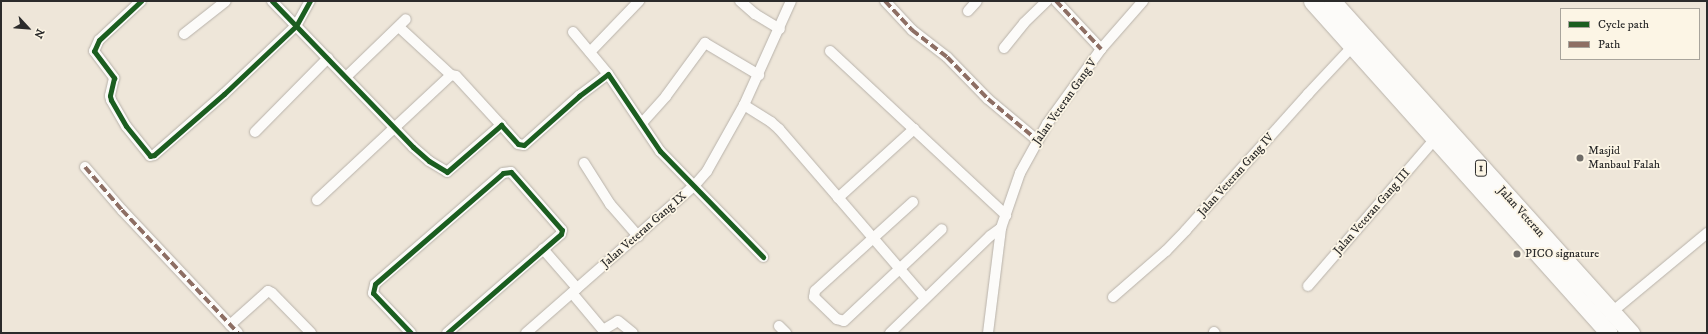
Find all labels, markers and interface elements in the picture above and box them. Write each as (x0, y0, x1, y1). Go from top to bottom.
north arrow (8, 8, 48, 48)
legend (1560, 8, 1700, 60)
text: Cycle path (1598, 17, 1649, 32)
text: N (31, 26, 47, 40)
text: Path (1598, 37, 1620, 52)
street label: Jalan Veteran Gang V (1030, 56, 1100, 148)
street label: Jalan Veteran Gang IV (1195, 130, 1277, 220)
place label: Masjid Manbaul Falah (1588, 144, 1660, 172)
marker: Masjid Manbaul Falah (1575, 153, 1585, 163)
road number: 1 (1474, 159, 1488, 177)
street label: Jalan Veteran Gang III (1331, 166, 1413, 258)
street label: Jalan Veteran (1494, 183, 1548, 241)
street label: Jalan Veteran Gang IX (598, 189, 690, 271)
place label: PICO signature (1525, 247, 1599, 261)
marker: PICO signature (1512, 249, 1522, 259)

